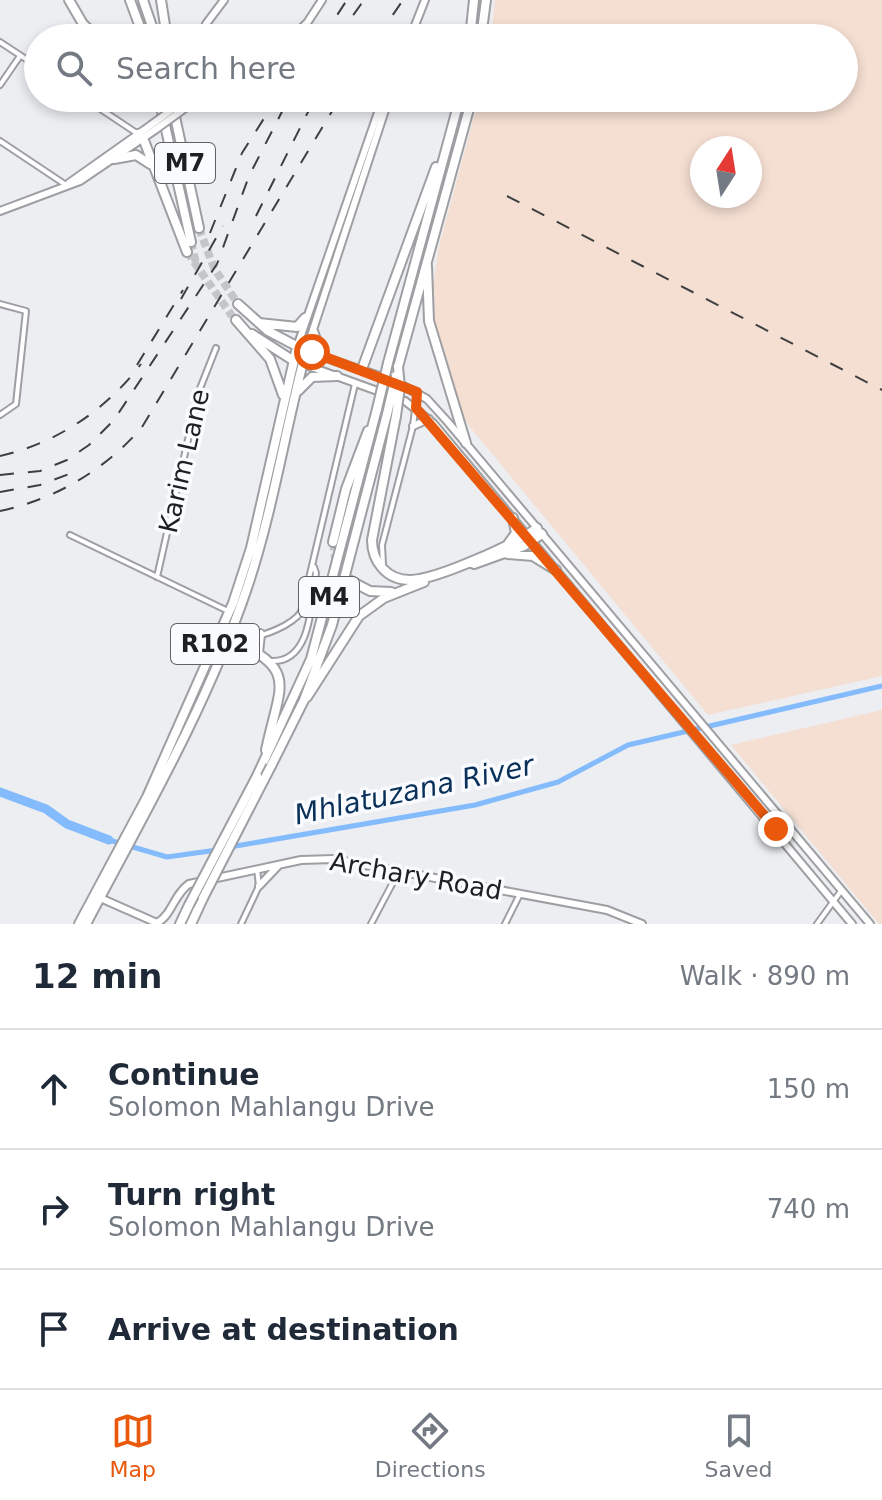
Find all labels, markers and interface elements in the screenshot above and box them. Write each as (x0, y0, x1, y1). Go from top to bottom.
search box (24, 24, 858, 112)
icon: search (52, 46, 96, 90)
text: Search here (116, 51, 296, 86)
north arrow (690, 136, 762, 208)
road number: M7 (155, 143, 215, 183)
route start (294, 334, 330, 370)
street label: Karim Lane (153, 386, 215, 536)
road number: M4 (299, 577, 359, 617)
road number: R102 (171, 624, 259, 664)
water label: Mhlatuzana River (291, 748, 538, 831)
route end (758, 811, 794, 847)
street label: Archary Road (328, 846, 504, 906)
text: 12 min (32, 956, 162, 996)
text: Walk · 890 m (680, 961, 850, 991)
text: Continue (108, 1057, 260, 1092)
icon: ahead (32, 1067, 76, 1111)
text: 150 m (767, 1074, 850, 1104)
text: Solomon Mahlangu Drive (108, 1092, 435, 1122)
text: Turn right (108, 1177, 275, 1212)
icon: right (32, 1187, 76, 1231)
text: 740 m (767, 1194, 850, 1224)
text: Solomon Mahlangu Drive (108, 1212, 435, 1242)
icon: arrive (32, 1307, 76, 1351)
text: Arrive at destination (108, 1312, 459, 1347)
tab: Map (109, 1409, 156, 1482)
tab: Directions (375, 1409, 486, 1482)
tab: Saved (705, 1409, 773, 1482)

